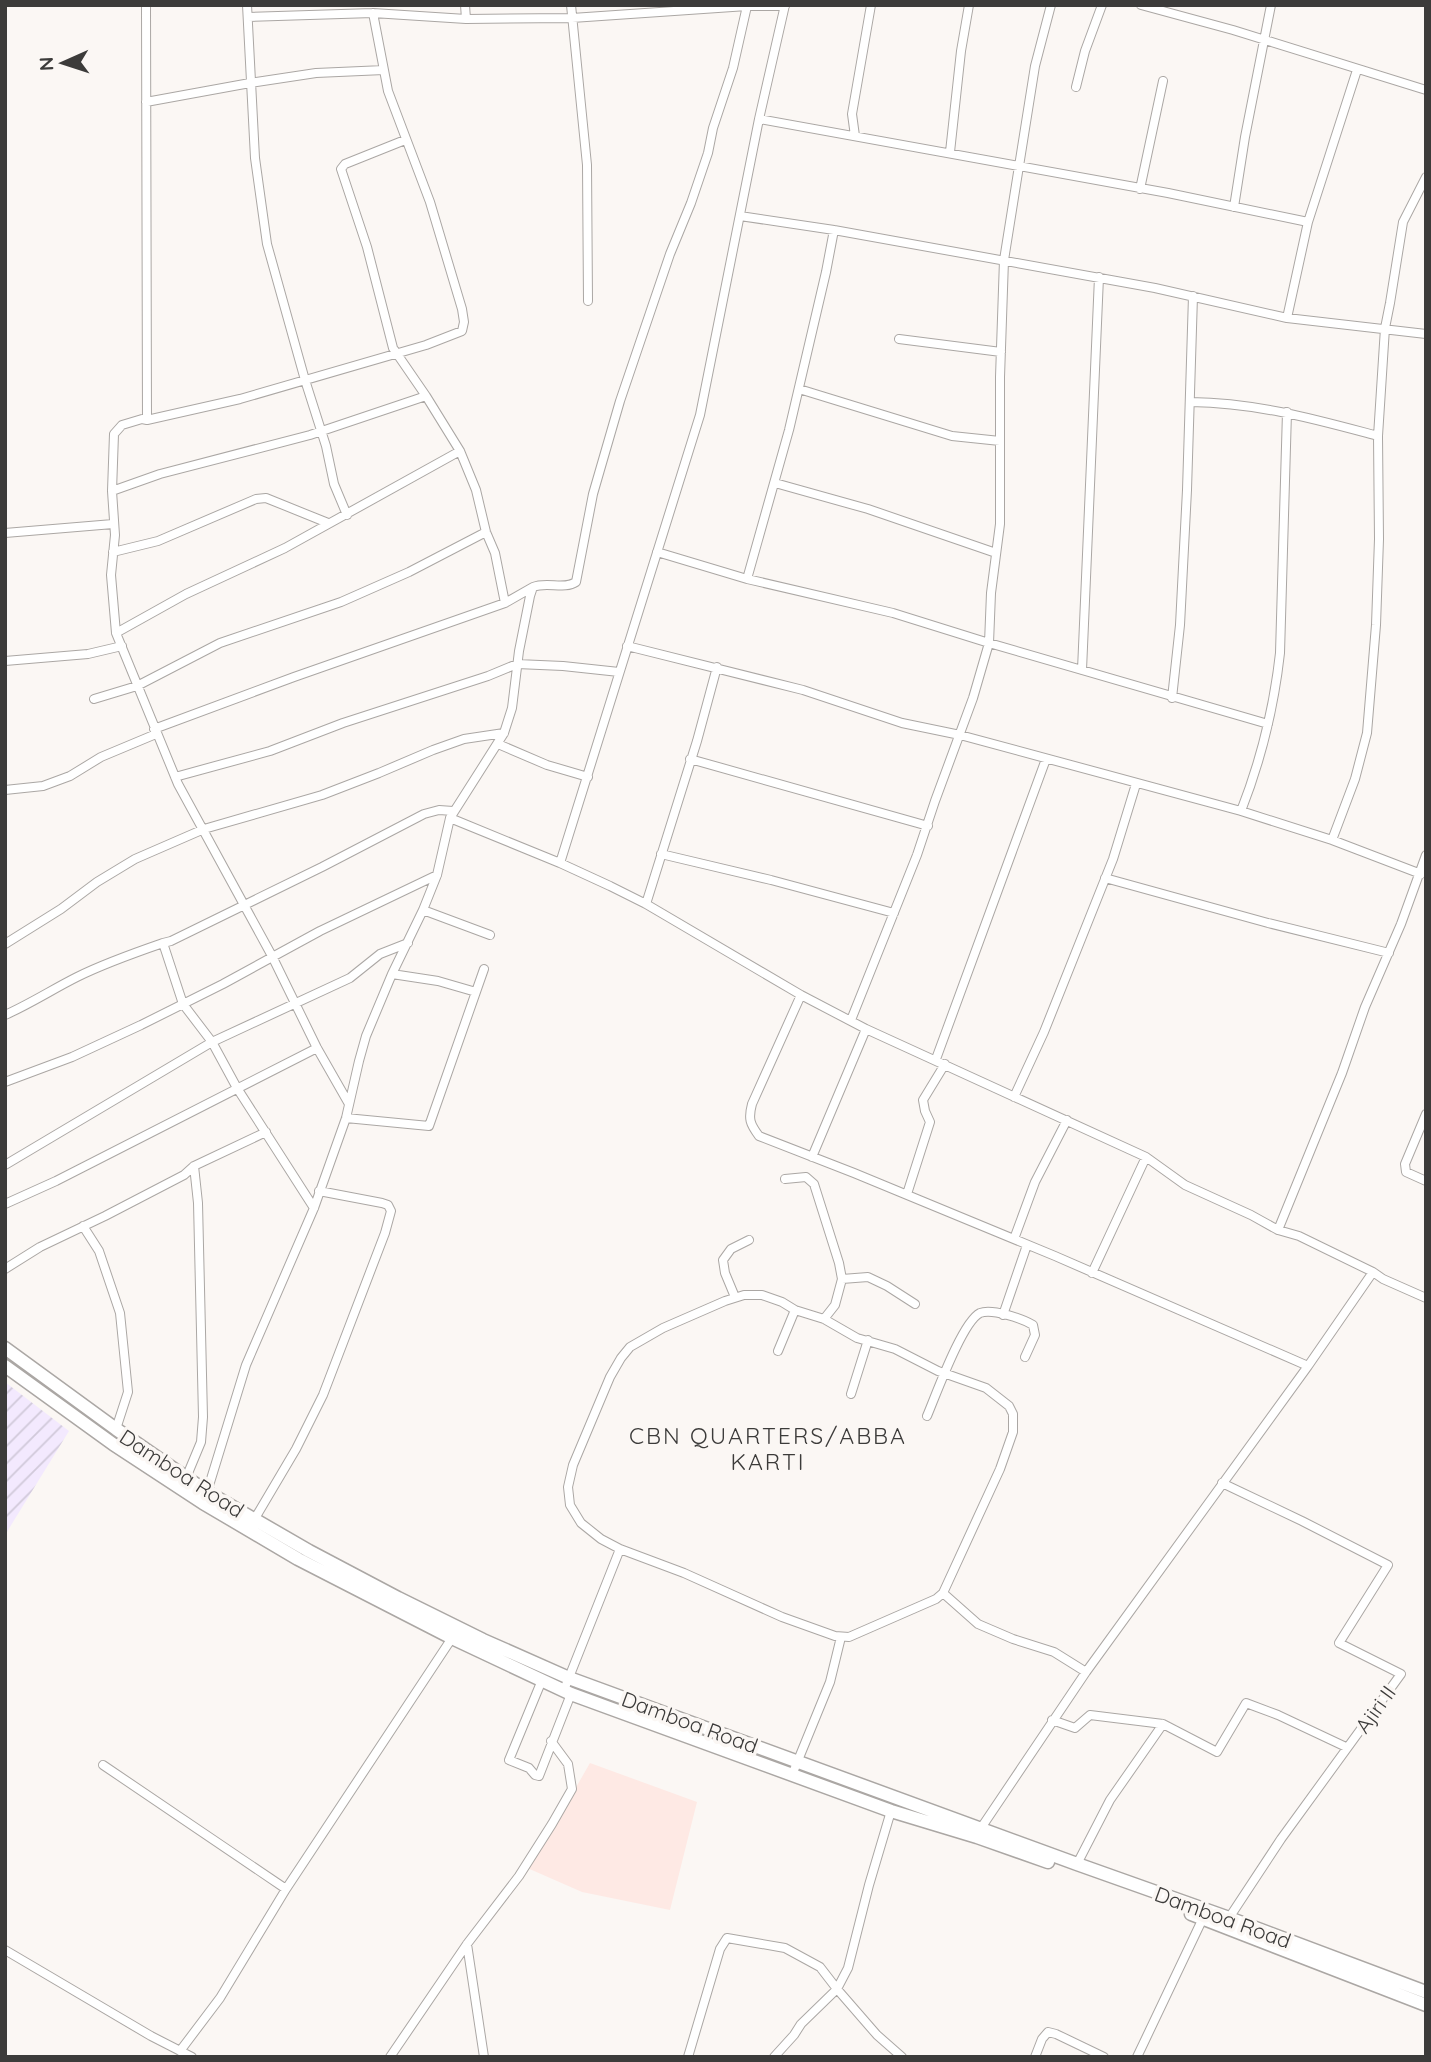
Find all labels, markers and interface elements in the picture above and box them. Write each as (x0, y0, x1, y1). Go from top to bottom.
north arrow (28, 28, 98, 98)
text: N (34, 56, 58, 71)
district label: CBN QUARTERS/ABBA KARTI (629, 1421, 907, 1476)
street label: Damboa Road (115, 1423, 249, 1523)
street label: Ajiri II (1349, 1680, 1401, 1738)
street label: Damboa Road (618, 1685, 762, 1759)
street label: Damboa Road (1151, 1880, 1295, 1954)

